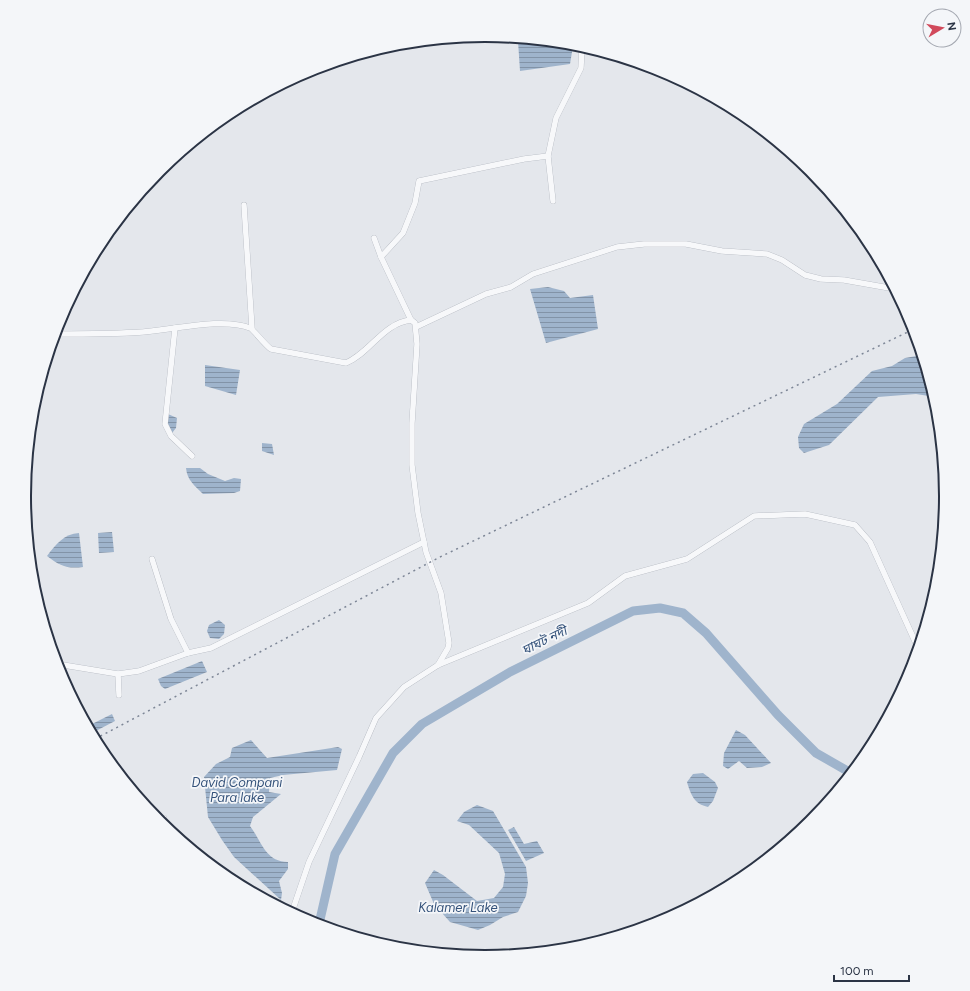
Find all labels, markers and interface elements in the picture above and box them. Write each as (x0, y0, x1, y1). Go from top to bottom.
north arrow (922, 8, 962, 48)
text: N (944, 21, 958, 32)
water label: ঘাঘট নদী (519, 622, 572, 658)
water label: David Compani Para lake (192, 775, 283, 805)
water label: Kalamer Lake (418, 900, 498, 915)
scale bar (834, 957, 909, 983)
text: 100 m (840, 964, 874, 978)

